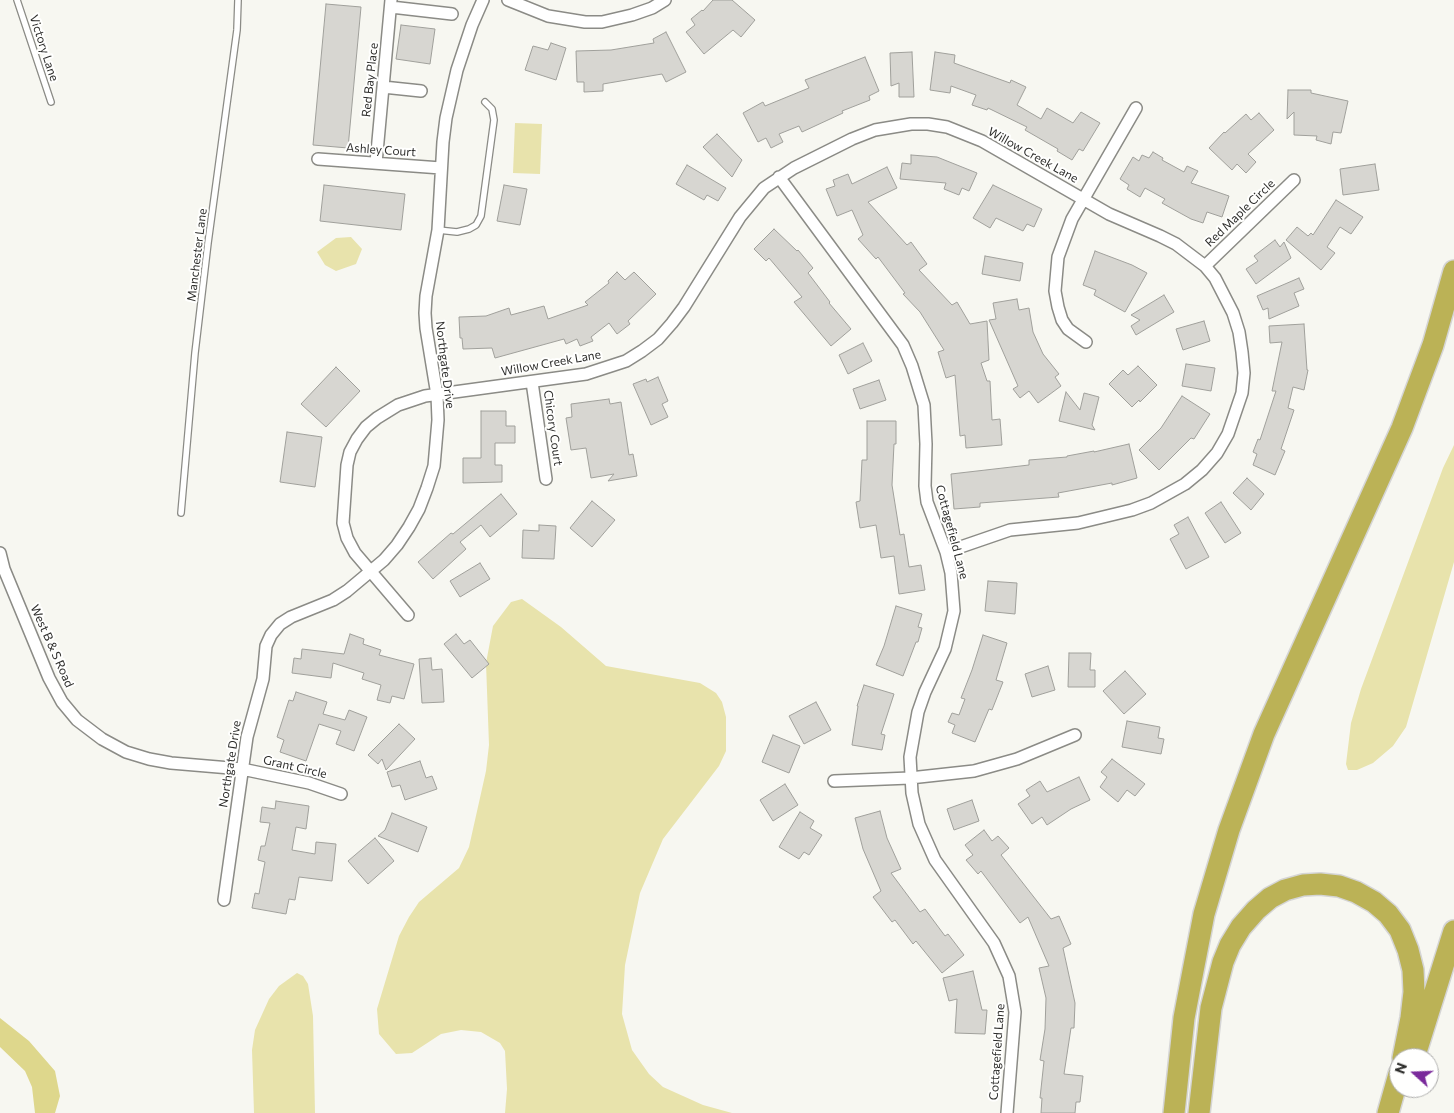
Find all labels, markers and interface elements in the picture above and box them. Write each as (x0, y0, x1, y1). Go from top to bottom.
street label: Victory Lane (27, 13, 61, 83)
street label: Red Bay Place (359, 42, 381, 118)
street label: Willow Creek Lane (985, 124, 1081, 186)
street label: Ashley Court (346, 140, 416, 160)
street label: Red Maple Circle (1202, 176, 1278, 250)
street label: Manchester Lane (184, 208, 210, 302)
street label: Northgate Drive (432, 320, 458, 410)
street label: Willow Creek Lane (500, 347, 602, 379)
street label: Chicory Court (541, 389, 565, 467)
street label: Cottagefield Lane (933, 483, 971, 581)
street label: West B & S Road (27, 602, 77, 690)
street label: Northgate Drive (216, 719, 244, 809)
street label: Grant Circle (262, 753, 328, 781)
street label: Cottagefield Lane (986, 1003, 1008, 1101)
north arrow (1389, 1048, 1439, 1098)
text: N (1391, 1060, 1410, 1076)

